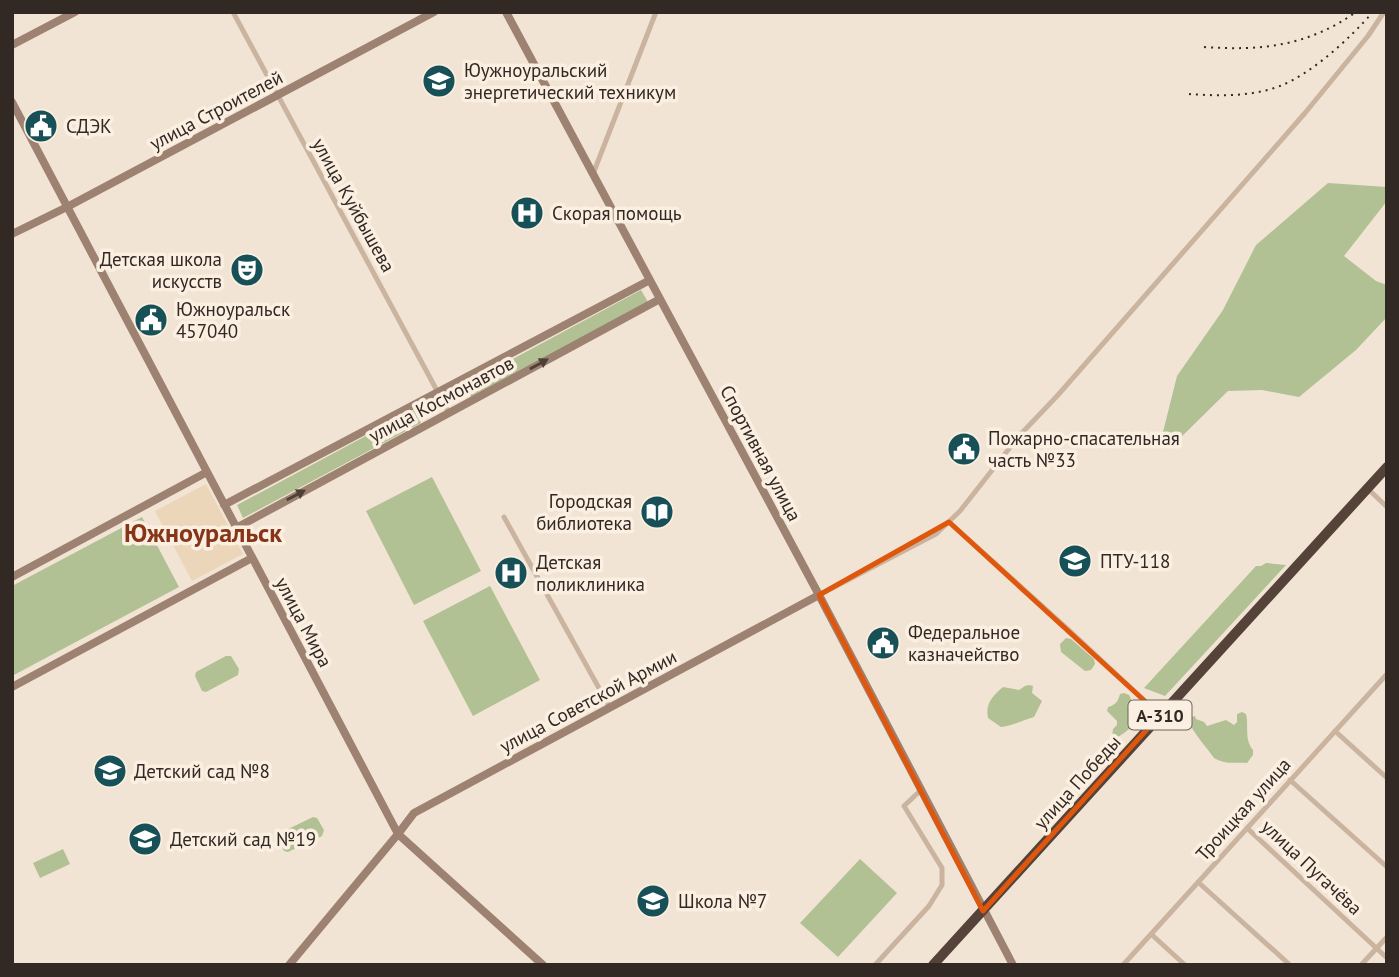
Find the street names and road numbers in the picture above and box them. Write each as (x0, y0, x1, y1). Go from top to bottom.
street label: улица Строителей (145, 65, 287, 155)
street label: улица Куйбышева (307, 134, 401, 276)
street label: улица Космонавтов (364, 351, 518, 447)
street label: Спортивная улица (715, 381, 807, 525)
street label: улица Мира (270, 573, 338, 671)
street label: улица Советской Армии (495, 644, 681, 758)
road number: А-310 (1128, 700, 1192, 730)
street label: улица Победы (1028, 730, 1126, 834)
street label: Троицкая улица (1190, 752, 1296, 866)
street label: улица Пугачёва (1257, 814, 1367, 920)

